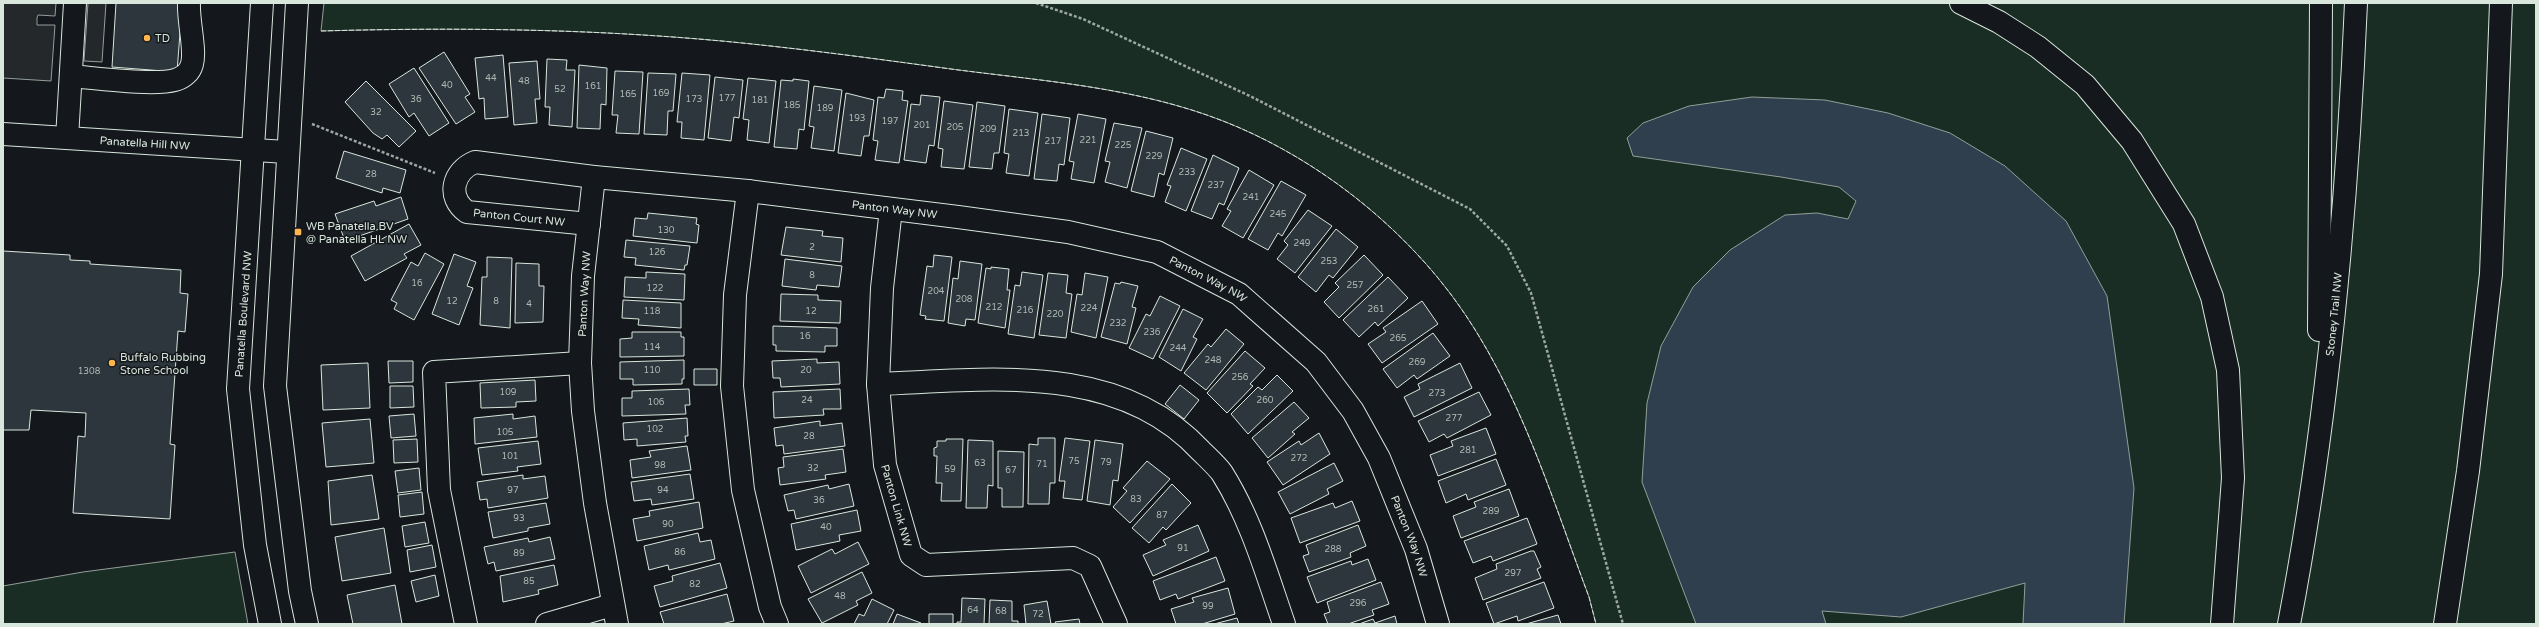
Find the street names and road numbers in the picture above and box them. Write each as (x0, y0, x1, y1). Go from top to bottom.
street label: Panatella Hill NW (99, 134, 190, 153)
street label: Panton Way NW (851, 198, 938, 221)
street label: Panton Court NW (472, 206, 566, 229)
street label: Panatella Boulevard NW (233, 250, 254, 378)
street label: Panton Way NW (576, 251, 593, 337)
street label: Panton Way NW (1167, 254, 1249, 305)
street label: Stoney Trail NW (2323, 272, 2345, 357)
street label: Panton Link NW (878, 463, 914, 548)
street label: Panton Way NW (1388, 494, 1430, 578)

